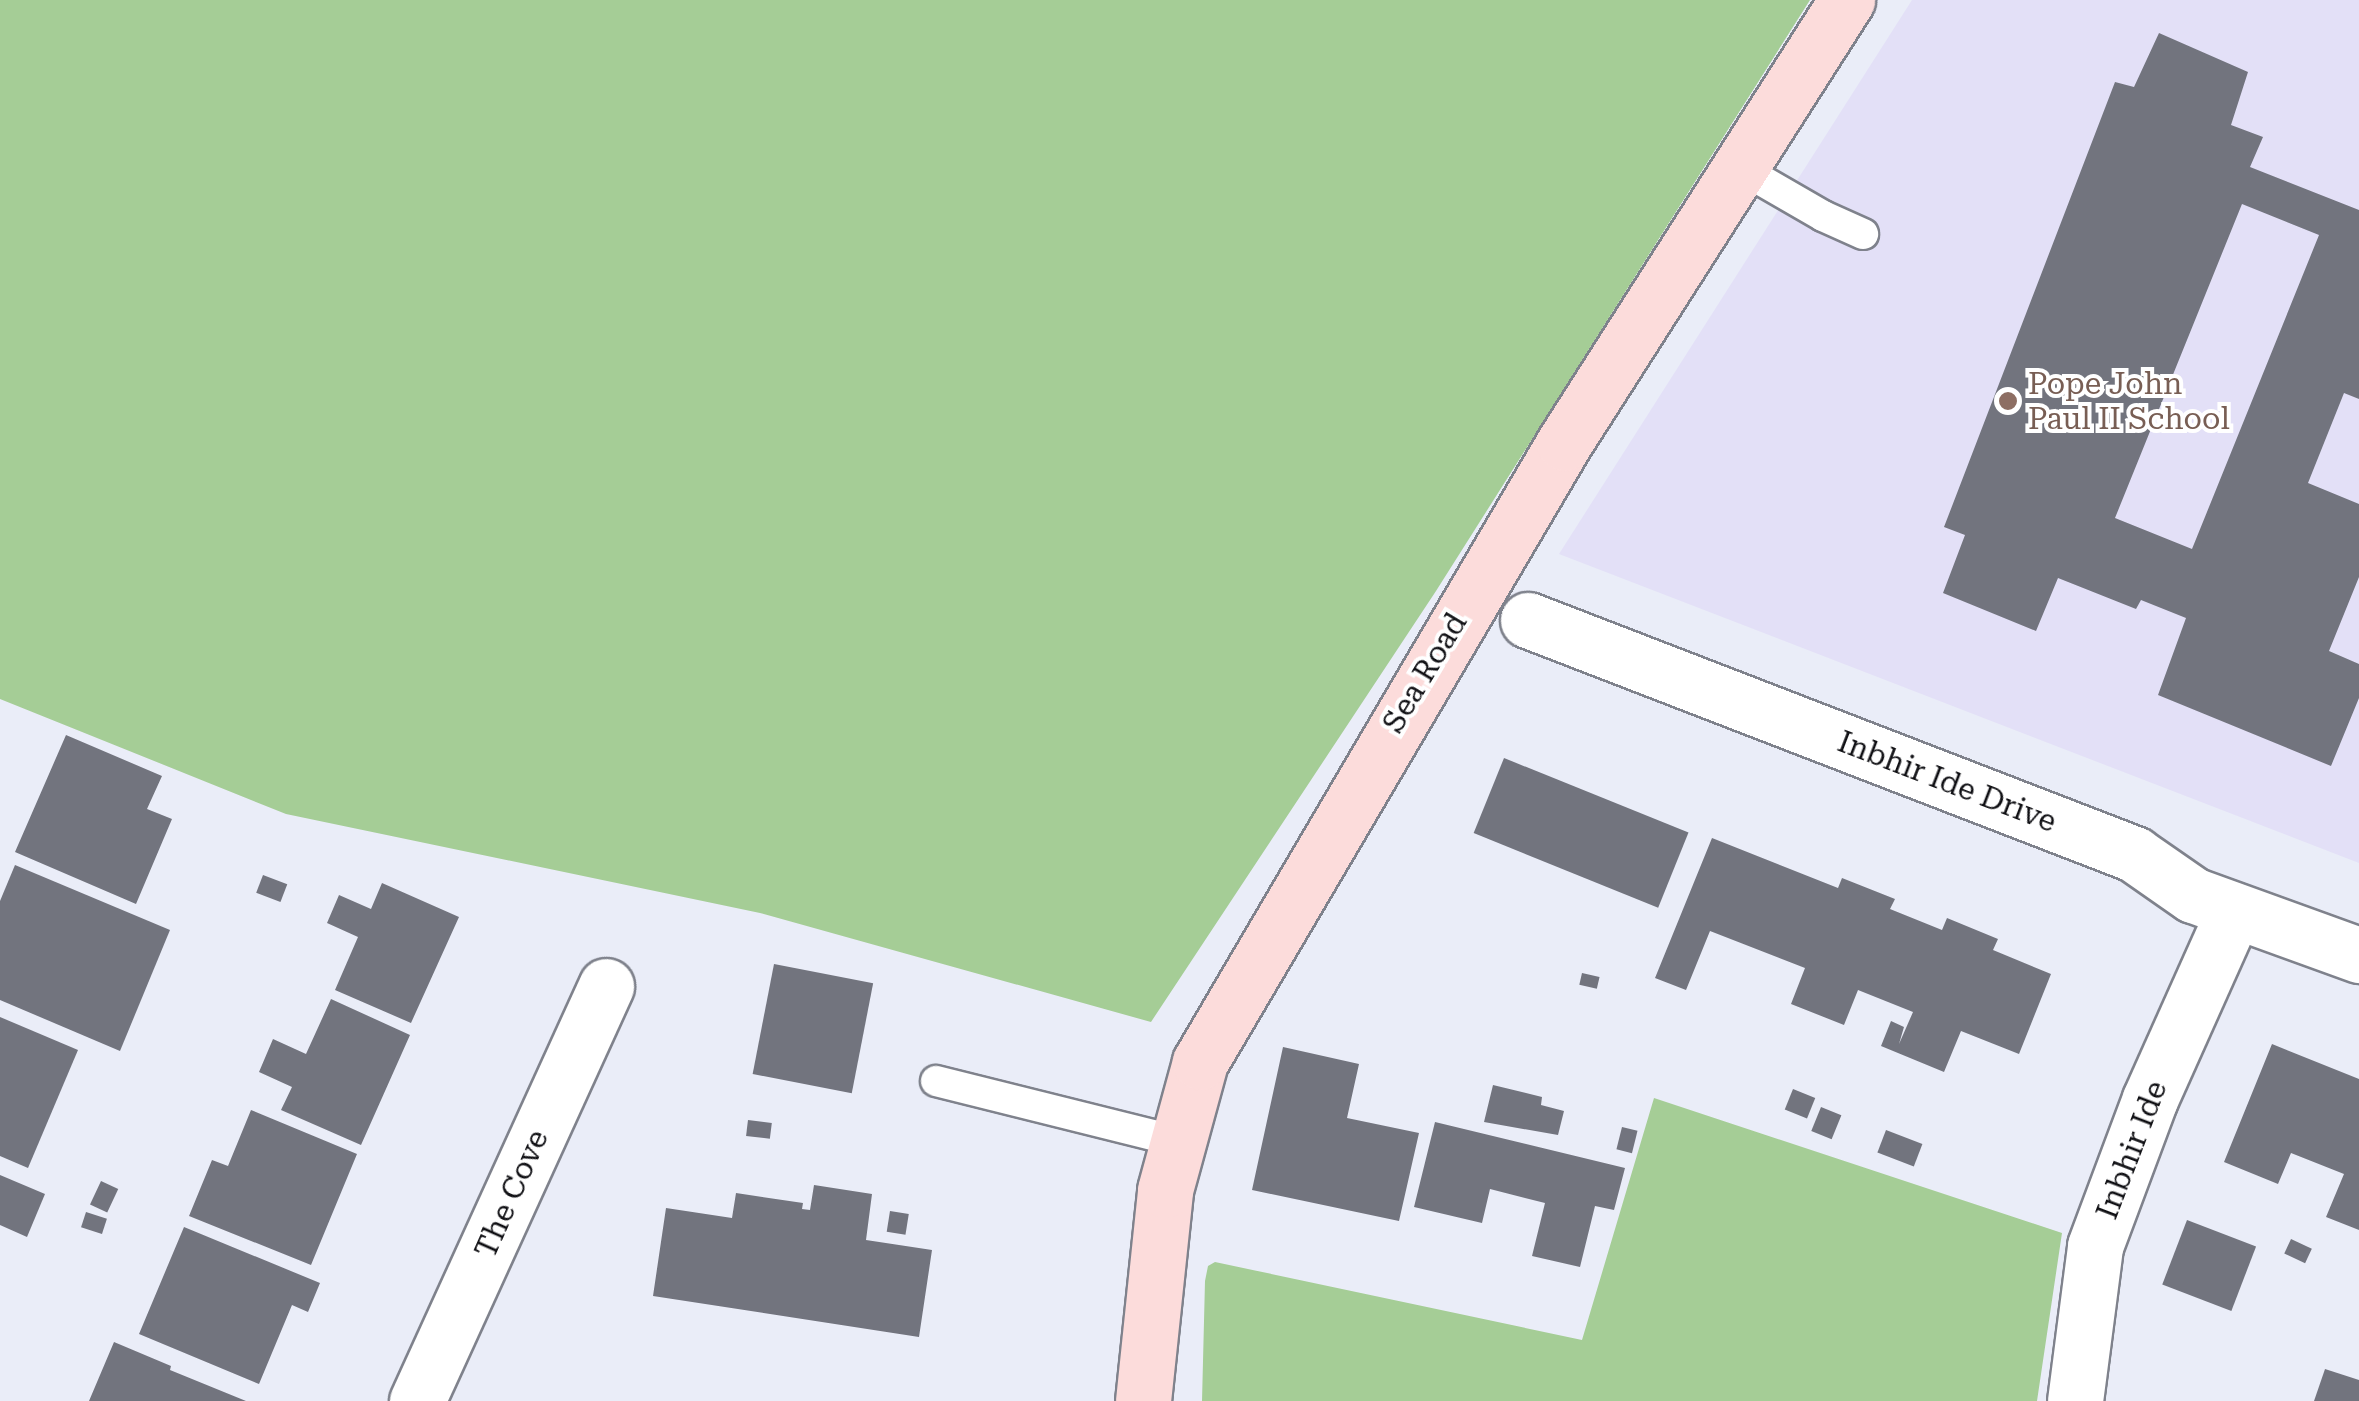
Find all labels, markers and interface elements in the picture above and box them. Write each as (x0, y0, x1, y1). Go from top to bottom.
place label: Pope John Paul II School (2028, 366, 2230, 436)
marker: Pope John Paul II School (1997, 390, 2019, 412)
street label: Sea Road (1375, 607, 1475, 739)
street label: Inbhir Ide Drive (1833, 724, 2061, 840)
street label: Inbhir Ide (2089, 1076, 2175, 1224)
street label: The Cove (468, 1124, 556, 1264)

